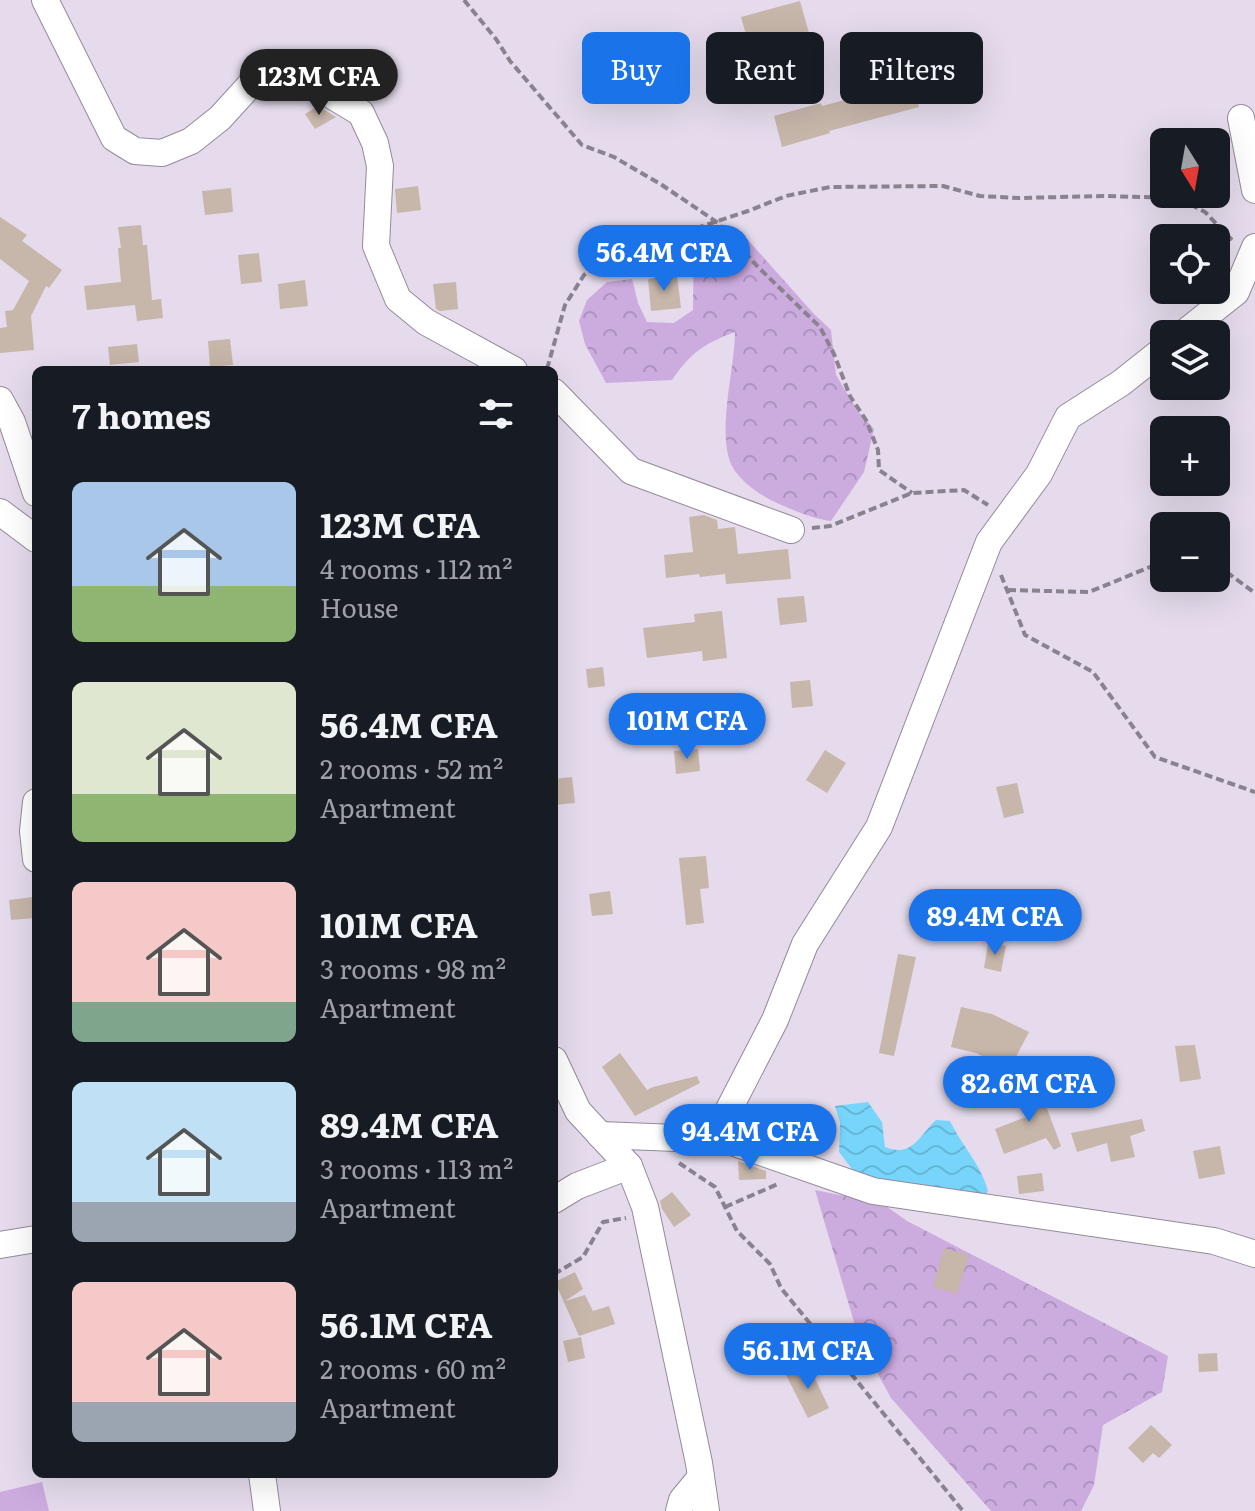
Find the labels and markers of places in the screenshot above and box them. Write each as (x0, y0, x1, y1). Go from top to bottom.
pin: 123M CFA (236, 49, 402, 117)
pin: 56.4M CFA (572, 225, 756, 293)
pin: 101M CFA (604, 693, 770, 761)
pin: 89.4M CFA (903, 889, 1087, 957)
pin: 82.6M CFA (937, 1056, 1121, 1124)
pin: 94.4M CFA (658, 1104, 842, 1172)
pin: 56.1M CFA (716, 1323, 900, 1391)

